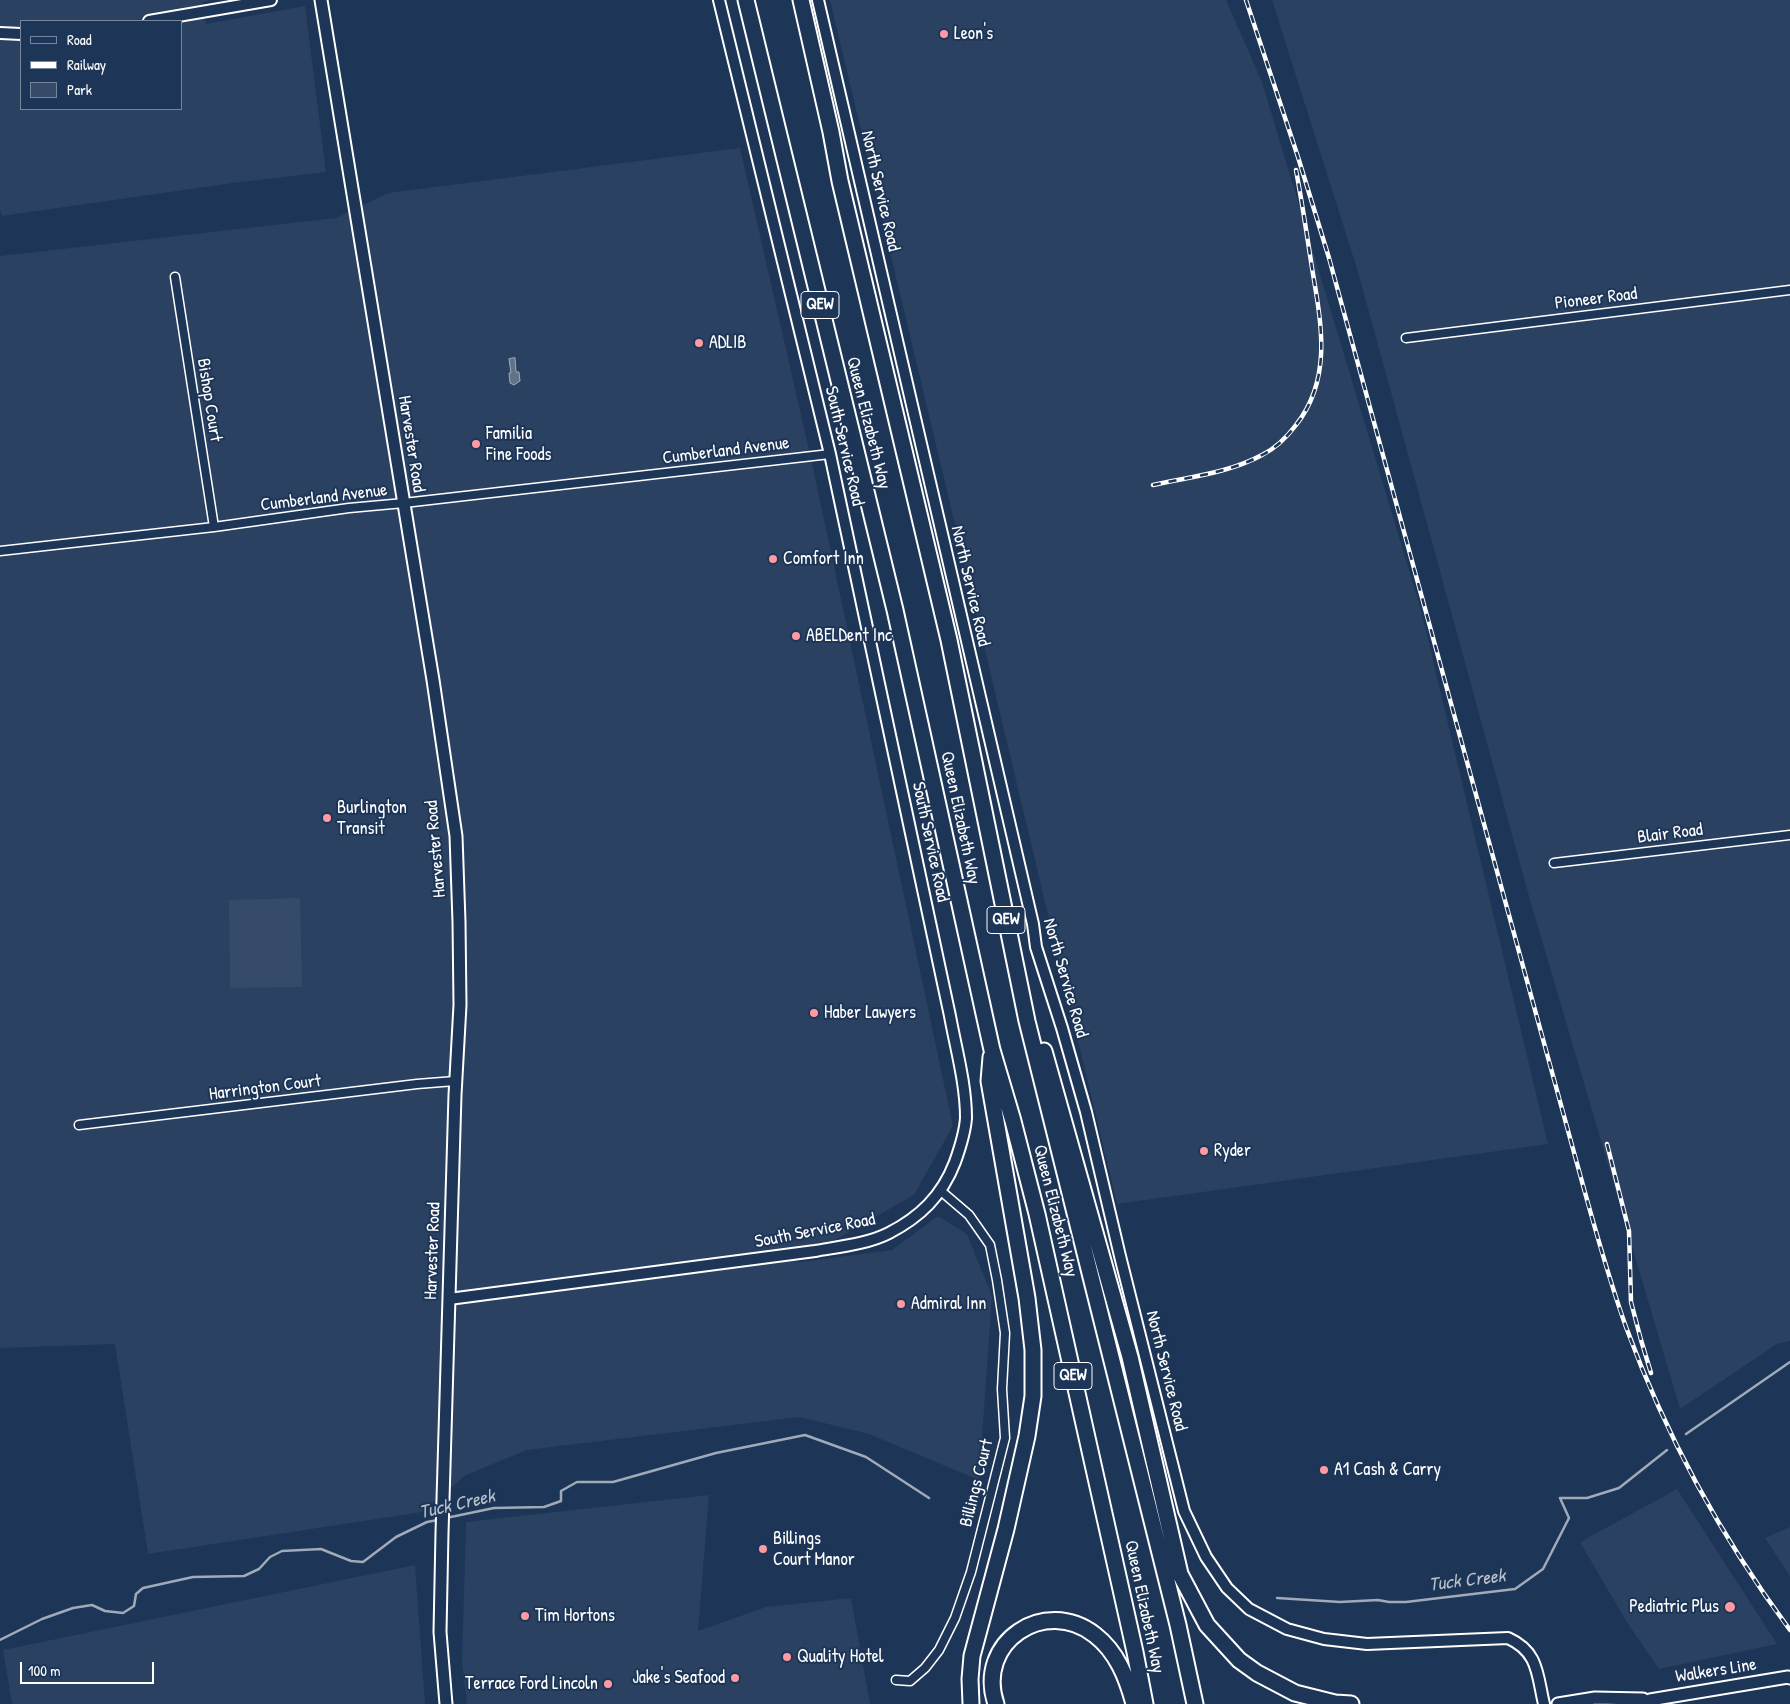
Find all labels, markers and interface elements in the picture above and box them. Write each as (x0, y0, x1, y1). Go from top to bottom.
legend (20, 20, 182, 110)
place label: Leon's (954, 23, 993, 45)
marker: Leon's (938, 28, 950, 40)
text: Road (67, 29, 92, 50)
text: Railway (67, 54, 106, 75)
text: Park (67, 79, 92, 100)
street label: North Service Road (856, 129, 904, 253)
street label: Pioneer Road (1554, 283, 1638, 315)
road number: QEW (801, 292, 839, 318)
place label: ADLIB (709, 332, 746, 354)
marker: ADLIB (693, 337, 705, 349)
street label: Queen Elizabeth Way (841, 355, 895, 491)
street label: Bishop Court (192, 357, 226, 443)
street label: South Service Road (820, 384, 868, 508)
street label: Harvester Road (393, 394, 429, 494)
place label: Familia Fine Foods (486, 423, 551, 466)
street label: Cumberland Avenue (661, 433, 791, 469)
marker: Familia Fine Foods (470, 438, 482, 450)
street label: Cumberland Avenue (259, 480, 389, 516)
street label: North Service Road (946, 524, 994, 648)
place label: Comfort Inn (783, 548, 864, 570)
marker: Comfort Inn (767, 553, 779, 565)
place label: ABELDent Inc (806, 625, 892, 647)
marker: ABELDent Inc (790, 630, 802, 642)
street label: Queen Elizabeth Way (935, 750, 985, 886)
street label: South Service Road (907, 780, 953, 904)
place label: Burlington Transit (337, 797, 407, 840)
street label: Harvester Road (421, 799, 451, 899)
marker: Burlington Transit (321, 812, 333, 824)
street label: Blair Road (1636, 819, 1704, 849)
road number: QEW (987, 906, 1025, 934)
street label: North Service Road (1038, 916, 1092, 1040)
place label: Haber Lawyers (824, 1002, 916, 1024)
marker: Haber Lawyers (808, 1007, 820, 1019)
street label: Harrington Court (208, 1070, 322, 1106)
place label: Ryder (1214, 1140, 1251, 1162)
street label: Queen Elizabeth Way (1028, 1143, 1082, 1279)
marker: Ryder (1198, 1145, 1210, 1157)
street label: Harvester Road (421, 1202, 445, 1300)
street label: South Service Road (753, 1209, 877, 1253)
place label: Admiral Inn (911, 1293, 986, 1315)
marker: Admiral Inn (895, 1298, 907, 1310)
street label: North Service Road (1141, 1309, 1191, 1433)
road number: QEW (1054, 1362, 1092, 1390)
street label: Billings Court (956, 1437, 998, 1529)
place label: A1 Cash & Carry (1334, 1459, 1441, 1481)
marker: A1 Cash & Carry (1318, 1464, 1330, 1476)
water label: Tuck Creek (417, 1485, 497, 1525)
place label: Billings Court Manor (773, 1528, 855, 1570)
street label: Queen Elizabeth Way (1119, 1539, 1169, 1675)
marker: Billings Court Manor (757, 1543, 769, 1555)
water label: Tuck Creek (1427, 1565, 1507, 1597)
place label: Pediatric Plus (1629, 1596, 1719, 1618)
marker: Pediatric Plus (1723, 1600, 1737, 1614)
place label: Tim Hortons (535, 1605, 615, 1627)
marker: Tim Hortons (519, 1610, 531, 1622)
place label: Quality Hotel (797, 1646, 884, 1668)
marker: Quality Hotel (781, 1651, 793, 1663)
scale bar (22, 1652, 156, 1684)
street label: Walkers Line (1674, 1654, 1758, 1688)
text: 100 m (28, 1660, 61, 1681)
place label: Jake's Seafood (632, 1667, 725, 1689)
marker: Jake's Seafood (729, 1672, 741, 1684)
place label: Terrace Ford Lincoln (465, 1673, 598, 1695)
marker: Terrace Ford Lincoln (602, 1678, 614, 1690)

